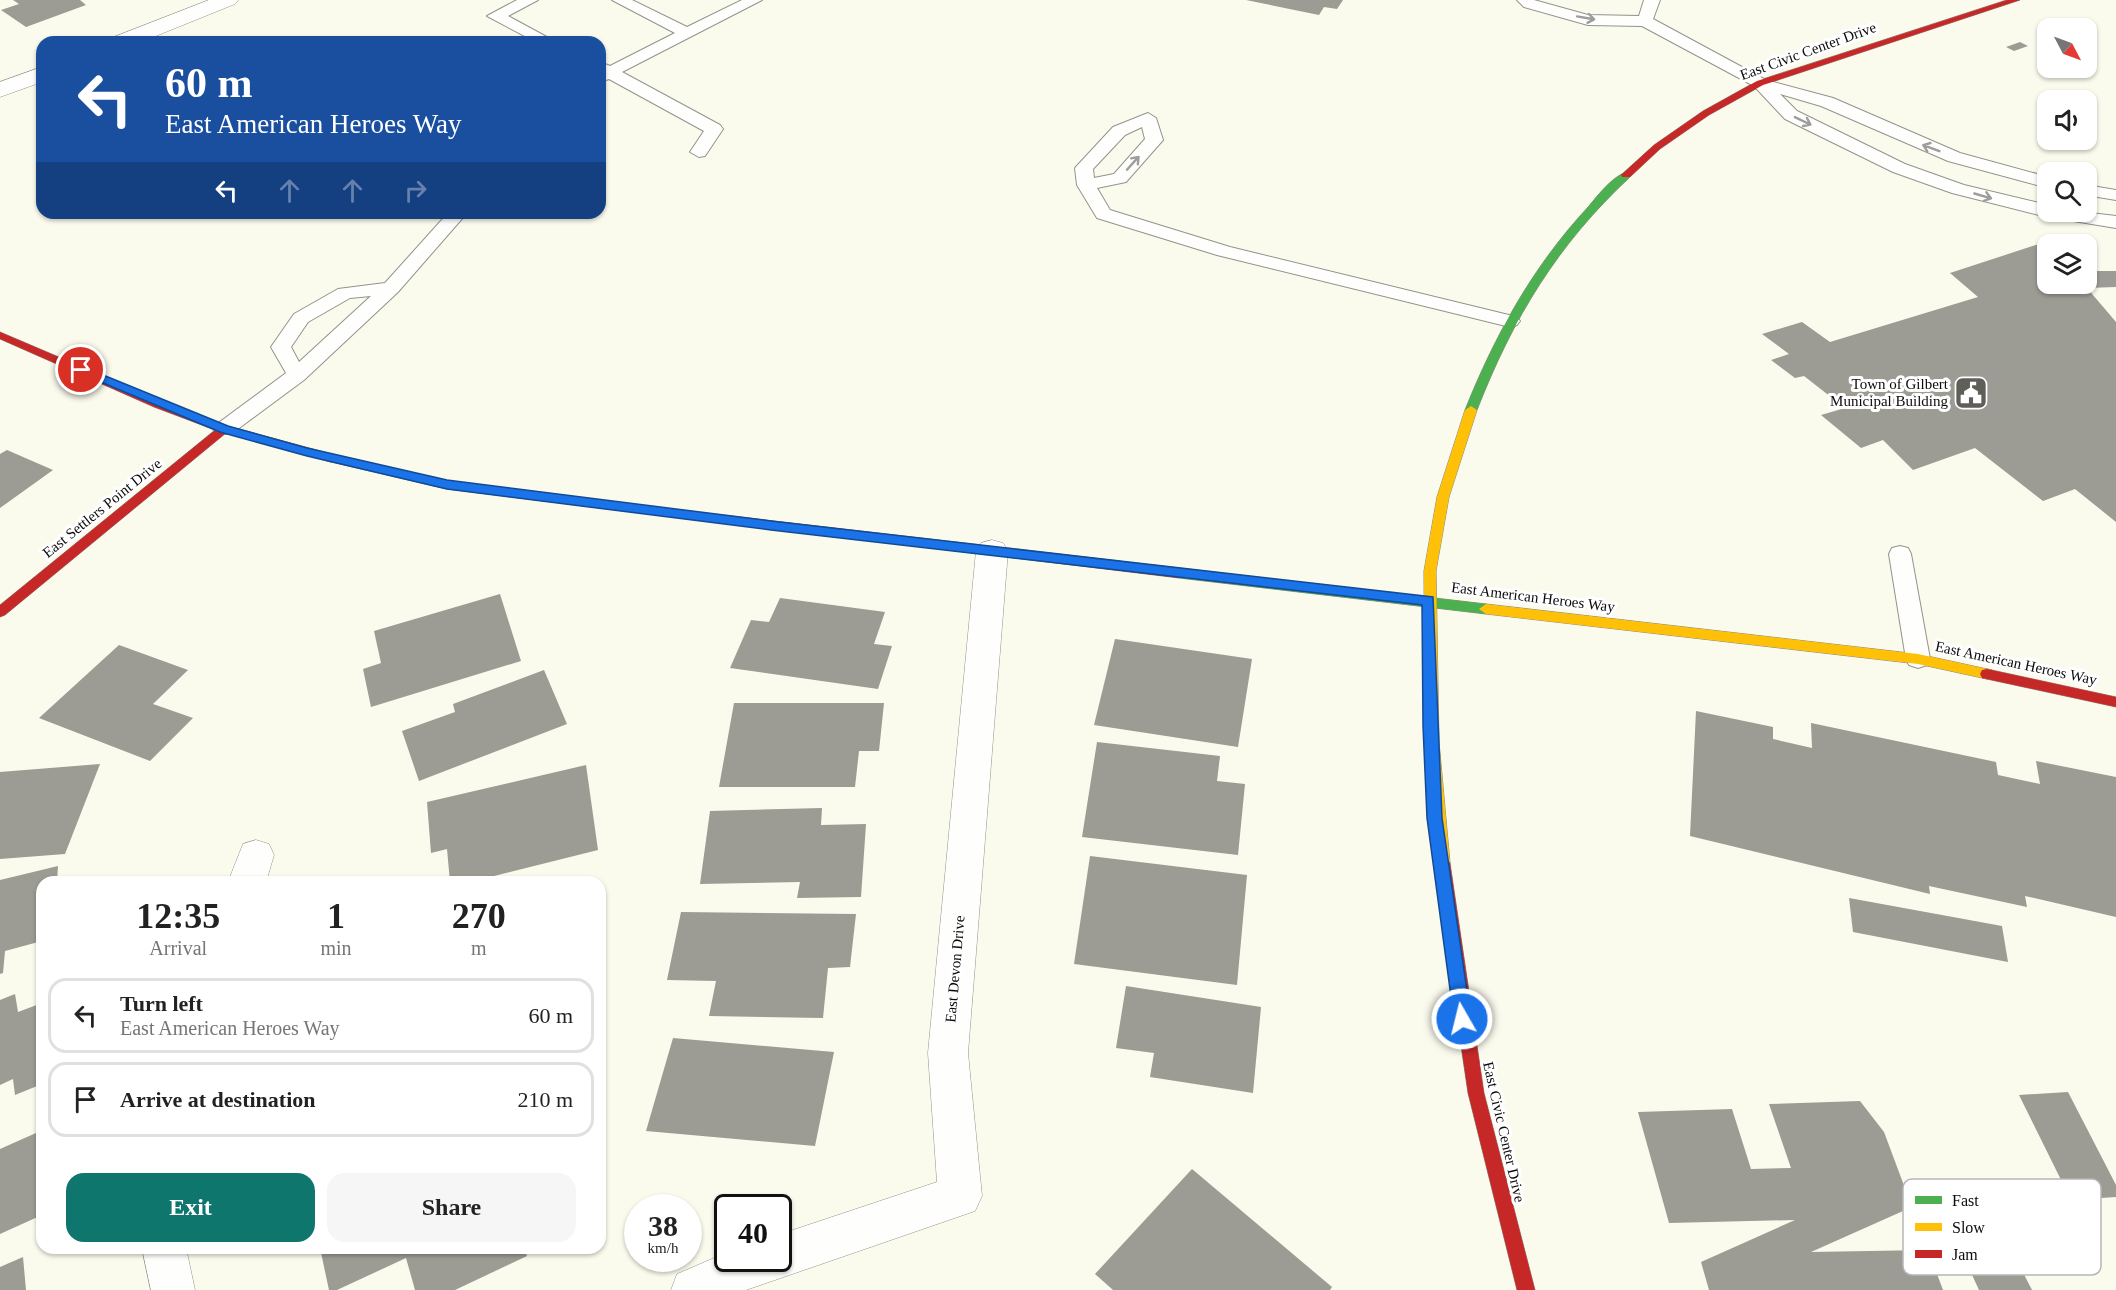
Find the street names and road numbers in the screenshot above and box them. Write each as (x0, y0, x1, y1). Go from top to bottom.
street label: East Civic Center Drive (1738, 19, 1879, 83)
street label: East Settlers Point Drive (39, 455, 165, 561)
street label: East American Heroes Way (1450, 579, 1616, 615)
street label: East American Heroes Way (1934, 638, 2099, 688)
street label: East Devon Drive (942, 914, 968, 1023)
street label: East Civic Center Drive (1480, 1060, 1528, 1204)

